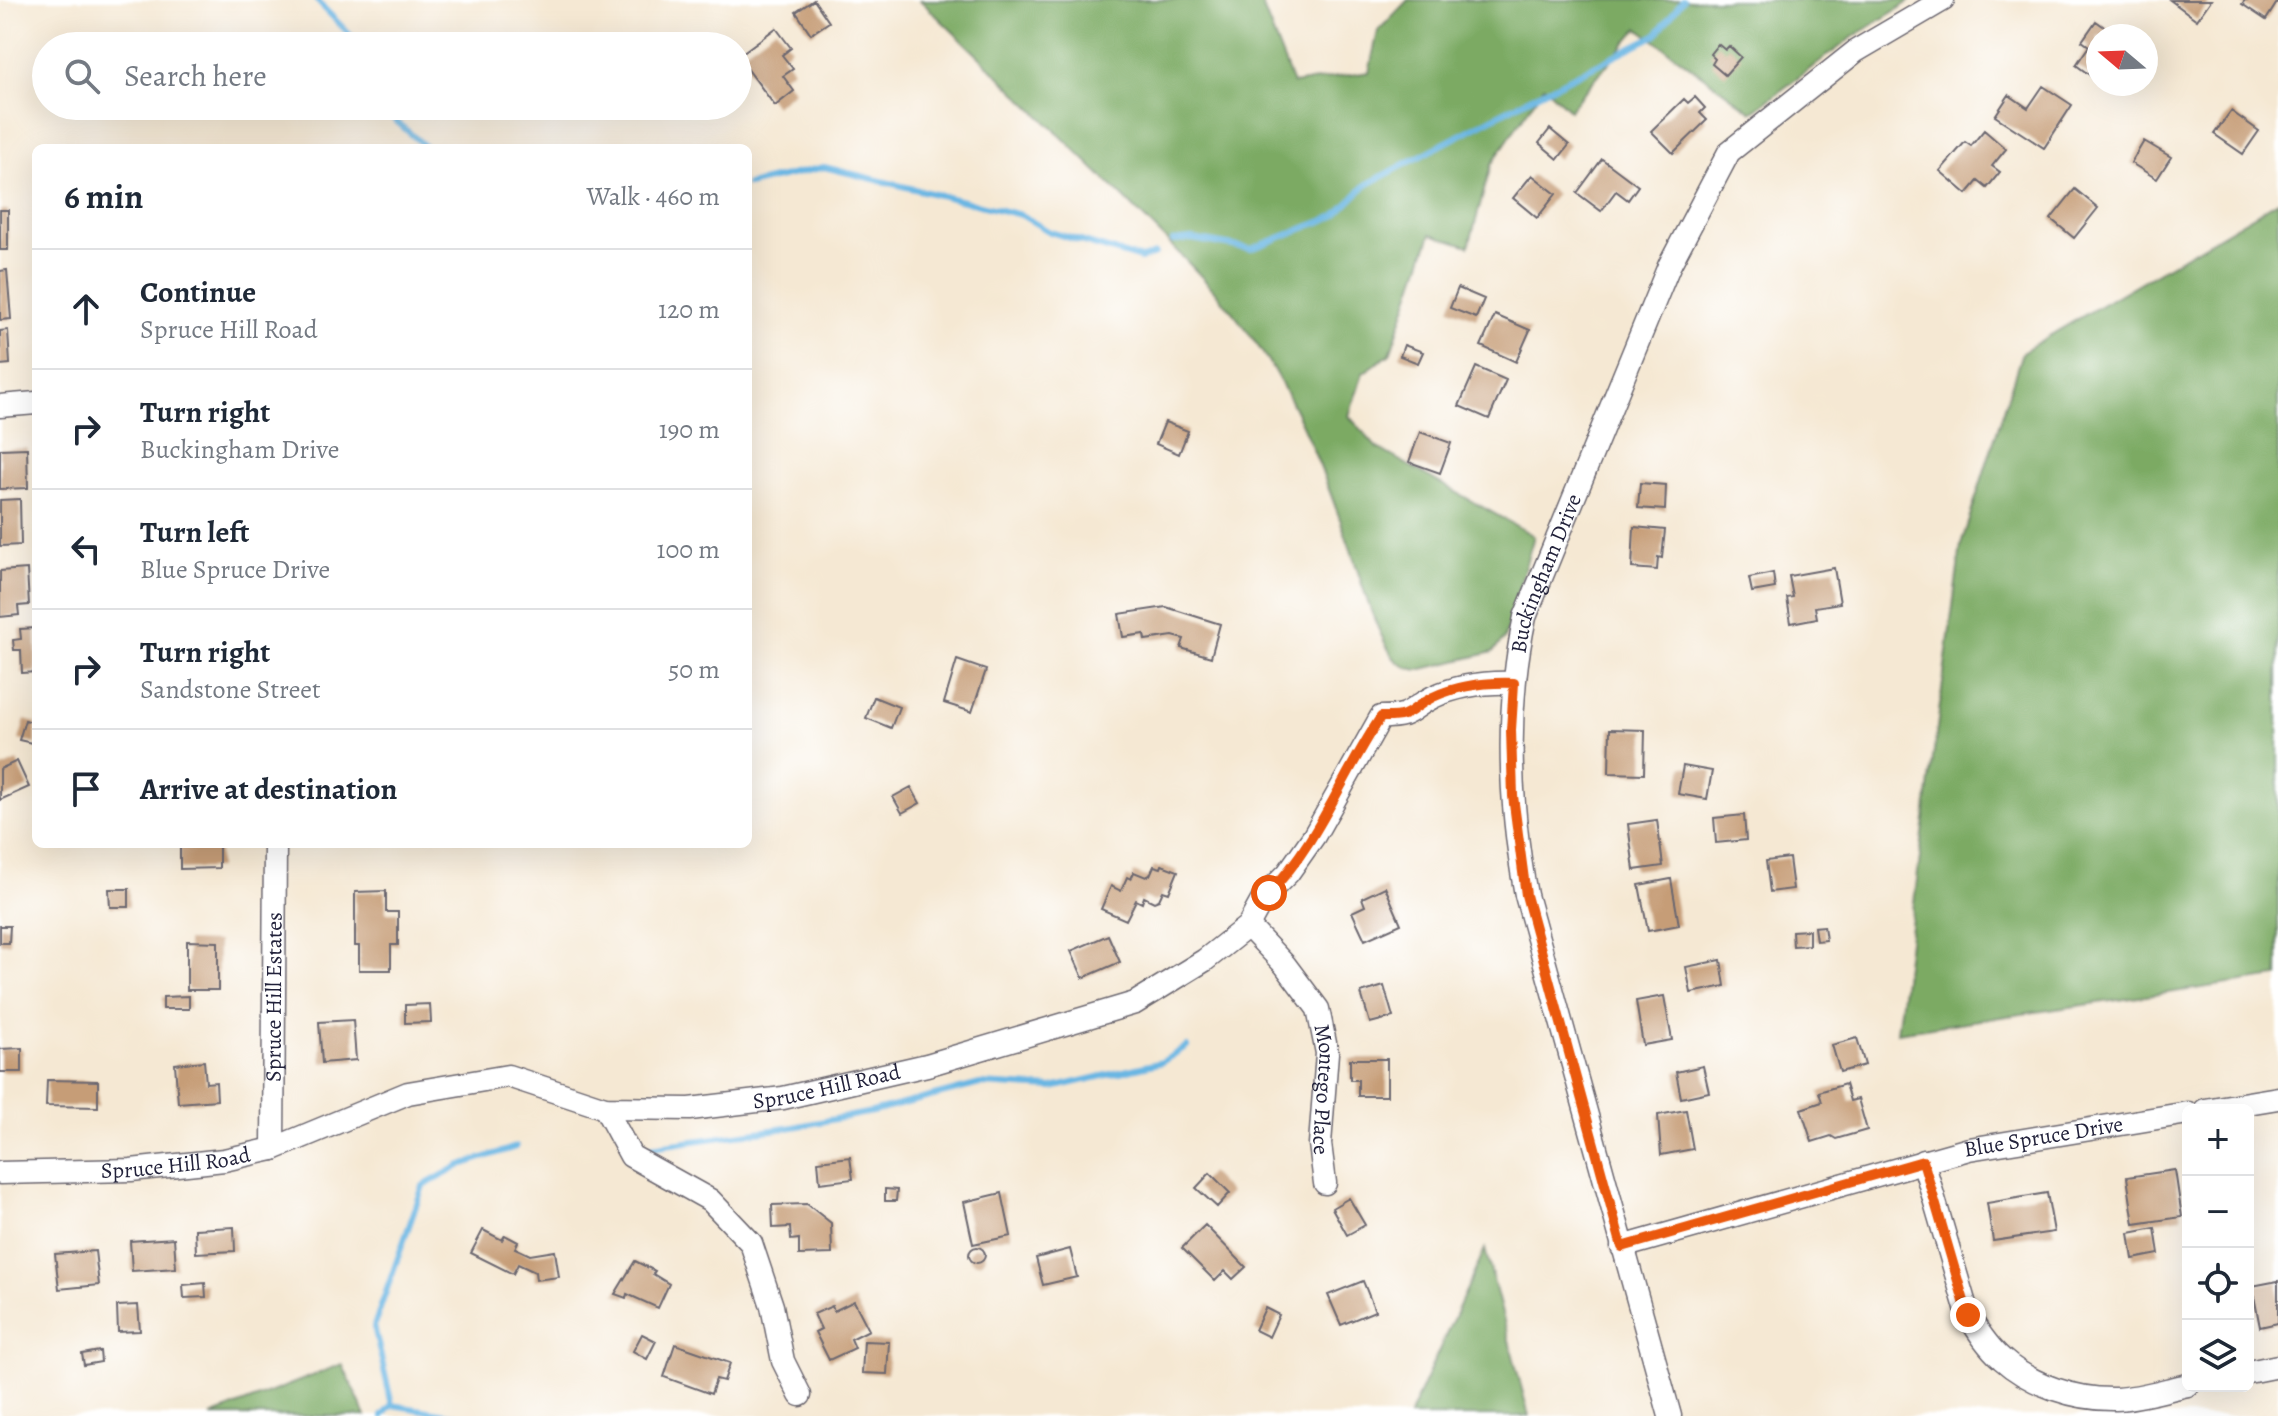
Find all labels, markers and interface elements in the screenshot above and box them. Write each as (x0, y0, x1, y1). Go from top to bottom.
north arrow (2086, 24, 2158, 96)
search box (32, 32, 752, 120)
icon: search (60, 54, 104, 98)
text: Search here (124, 56, 267, 96)
text: 6 min (64, 173, 143, 220)
text: Walk · 460 m (587, 179, 720, 214)
text: Continue (140, 272, 256, 312)
icon: ahead (64, 287, 108, 331)
text: 120 m (658, 292, 720, 327)
text: Spruce Hill Road (140, 312, 318, 347)
text: Turn right (140, 392, 270, 432)
icon: right (64, 407, 108, 451)
text: 190 m (659, 412, 720, 447)
text: Buckingham Drive (140, 432, 339, 467)
street label: Buckingham Drive (1504, 489, 1589, 656)
text: Turn left (140, 512, 249, 552)
icon: left (64, 527, 108, 571)
text: 100 m (657, 532, 720, 567)
text: Blue Spruce Drive (140, 552, 330, 587)
text: Turn right (140, 632, 270, 672)
icon: right (64, 647, 108, 691)
text: 50 m (668, 652, 720, 687)
text: Sandstone Street (140, 672, 321, 707)
icon: arrive (64, 767, 108, 811)
text: Arrive at destination (140, 769, 397, 809)
route start (1251, 875, 1287, 911)
street label: Spruce Hill Estates (258, 912, 290, 1082)
street label: Montego Place (1305, 1021, 1342, 1156)
street label: Spruce Hill Road (751, 1057, 904, 1116)
map controls (2182, 1104, 2254, 1392)
button: + (2182, 1104, 2254, 1176)
street label: Blue Spruce Drive (1962, 1109, 2125, 1165)
street label: Spruce Hill Road (100, 1139, 253, 1186)
button: − (2182, 1176, 2254, 1248)
button: locate (2182, 1248, 2254, 1320)
route end (1950, 1297, 1986, 1333)
button: layers (2182, 1320, 2254, 1392)

